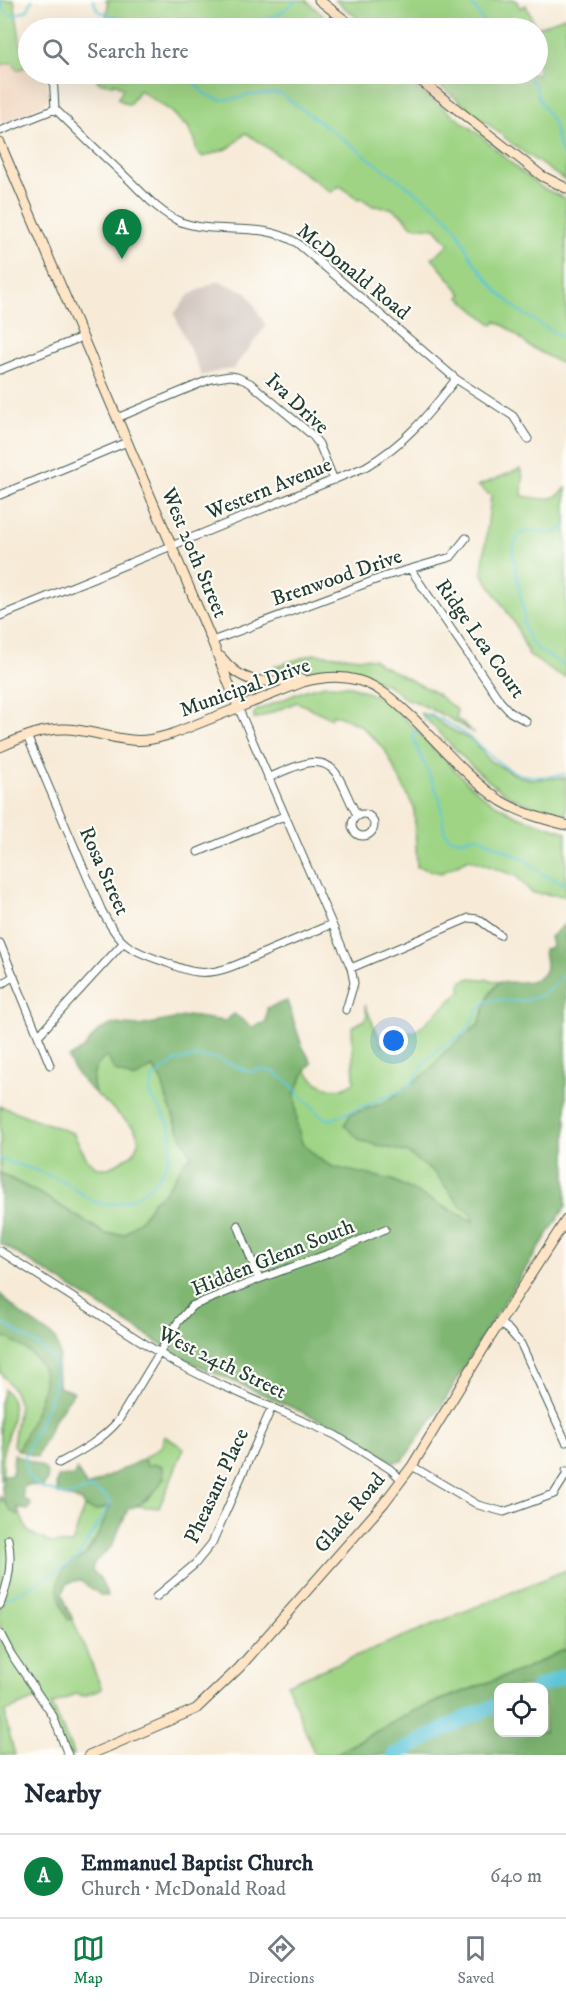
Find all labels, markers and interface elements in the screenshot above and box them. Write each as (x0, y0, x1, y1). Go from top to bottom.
search box (18, 18, 548, 84)
icon: search (39, 35, 72, 68)
text: Search here (87, 38, 189, 65)
pin: A (102, 210, 142, 259)
street label: McDonald Road (291, 218, 415, 326)
street label: Iva Drive (260, 368, 334, 440)
street label: Western Avenue (201, 452, 336, 526)
street label: West 20th Street (155, 483, 233, 622)
street label: Brenwood Drive (268, 543, 406, 612)
street label: Ridge Lea Court (429, 574, 531, 704)
street label: Municipal Drive (176, 652, 314, 724)
street label: Rosa Street (73, 823, 135, 920)
your location (379, 1026, 408, 1055)
street label: Hidden Glenn South (188, 1213, 358, 1303)
street label: West 24th Street (153, 1320, 291, 1405)
street label: Pheasant Place (179, 1424, 255, 1548)
street label: Glade Road (309, 1467, 391, 1559)
map controls (494, 1683, 548, 1737)
button: locate (494, 1683, 548, 1737)
text: Nearby (24, 1778, 101, 1811)
text: Emmanuel Baptist Church (81, 1850, 313, 1877)
text: A (37, 1864, 50, 1889)
text: 640 m (490, 1864, 542, 1889)
text: Church · McDonald Road (81, 1877, 286, 1902)
tab: Map (72, 1932, 105, 1988)
tab: Directions (248, 1932, 314, 1988)
tab: Saved (458, 1932, 494, 1988)

